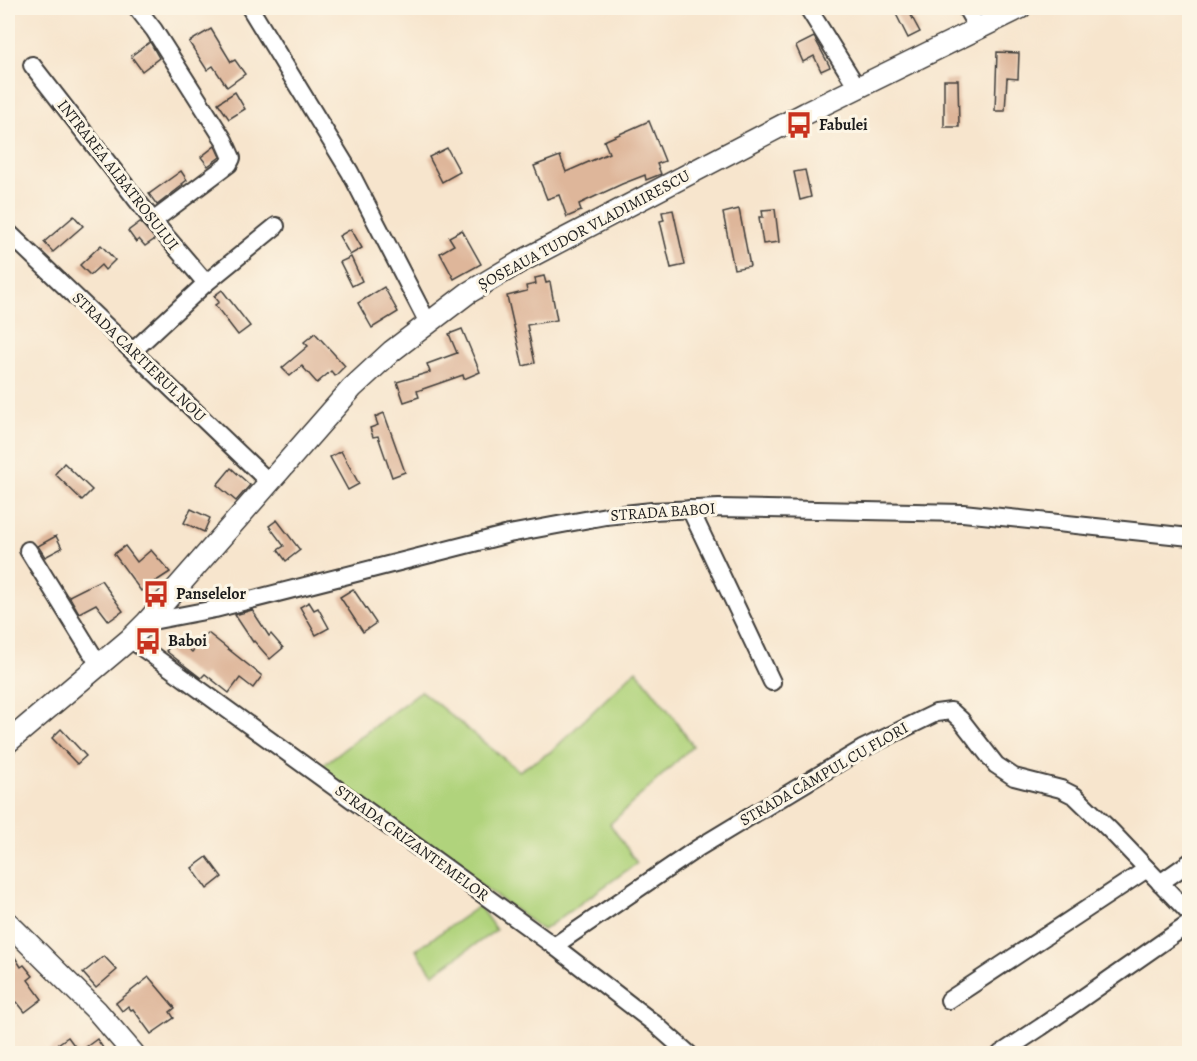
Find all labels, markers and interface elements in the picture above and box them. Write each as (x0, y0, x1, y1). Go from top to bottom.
street label: INTRAREA ALBATROSULUI (52, 95, 184, 255)
bus stop icon: Fabulei (784, 110, 814, 140)
place label: Fabulei (819, 114, 868, 136)
street label: ȘOSEAUA TUDOR VLADIMIRESCU (474, 165, 694, 295)
street label: STRADA CARTIERUL NOU (67, 287, 211, 427)
street label: STRADA BABOI (610, 497, 716, 527)
bus stop icon: Panselelor (141, 579, 171, 609)
place label: Panselelor (176, 583, 246, 605)
bus stop icon: Baboi (133, 626, 163, 656)
place label: Baboi (168, 630, 207, 652)
street label: STRADA CÂMPUL CU FLORI (736, 717, 912, 831)
street label: STRADA CRIZANTEMELOR (331, 780, 494, 906)

